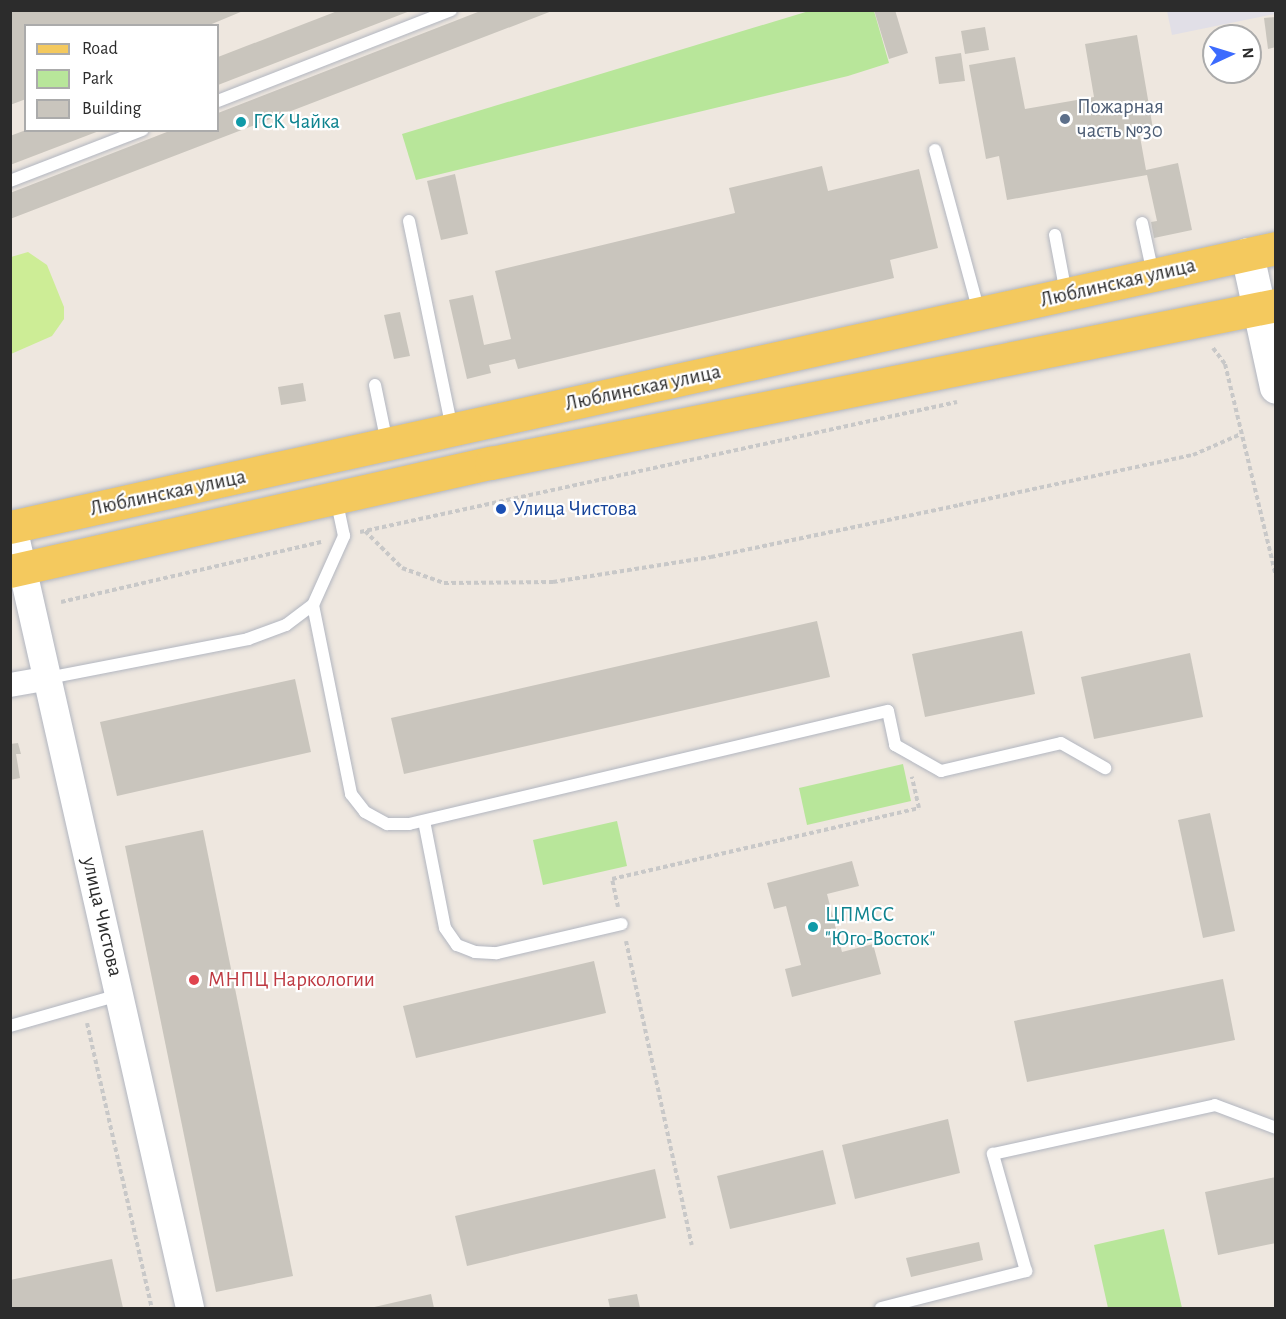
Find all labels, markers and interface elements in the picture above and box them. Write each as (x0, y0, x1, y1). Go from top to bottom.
legend (24, 24, 219, 132)
north arrow (1202, 24, 1262, 84)
text: Road (82, 40, 118, 58)
text: N (1240, 47, 1256, 59)
text: Park (82, 70, 113, 88)
place label: Пожарная часть №30 (1077, 94, 1164, 144)
text: Building (82, 100, 141, 118)
place label: ГСК Чайка (253, 109, 340, 135)
marker: Пожарная часть №30 (1058, 112, 1072, 126)
marker: ГСК Чайка (234, 115, 248, 129)
street label: Люблинская улица (1038, 253, 1198, 313)
street label: Люблинская улица (563, 359, 723, 417)
street label: Люблинская улица (88, 464, 248, 522)
place label: Улица Чистова (513, 496, 637, 522)
marker: Улица Чистова (494, 502, 508, 516)
street label: улица Чистова (76, 855, 128, 979)
place label: ЦПМСС "Юго-Восток" (825, 902, 935, 952)
marker: ЦПМСС "Юго-Восток" (806, 920, 820, 934)
place label: МНПЦ Наркологии (208, 967, 375, 993)
marker: МНПЦ Наркологии (185, 971, 203, 989)

